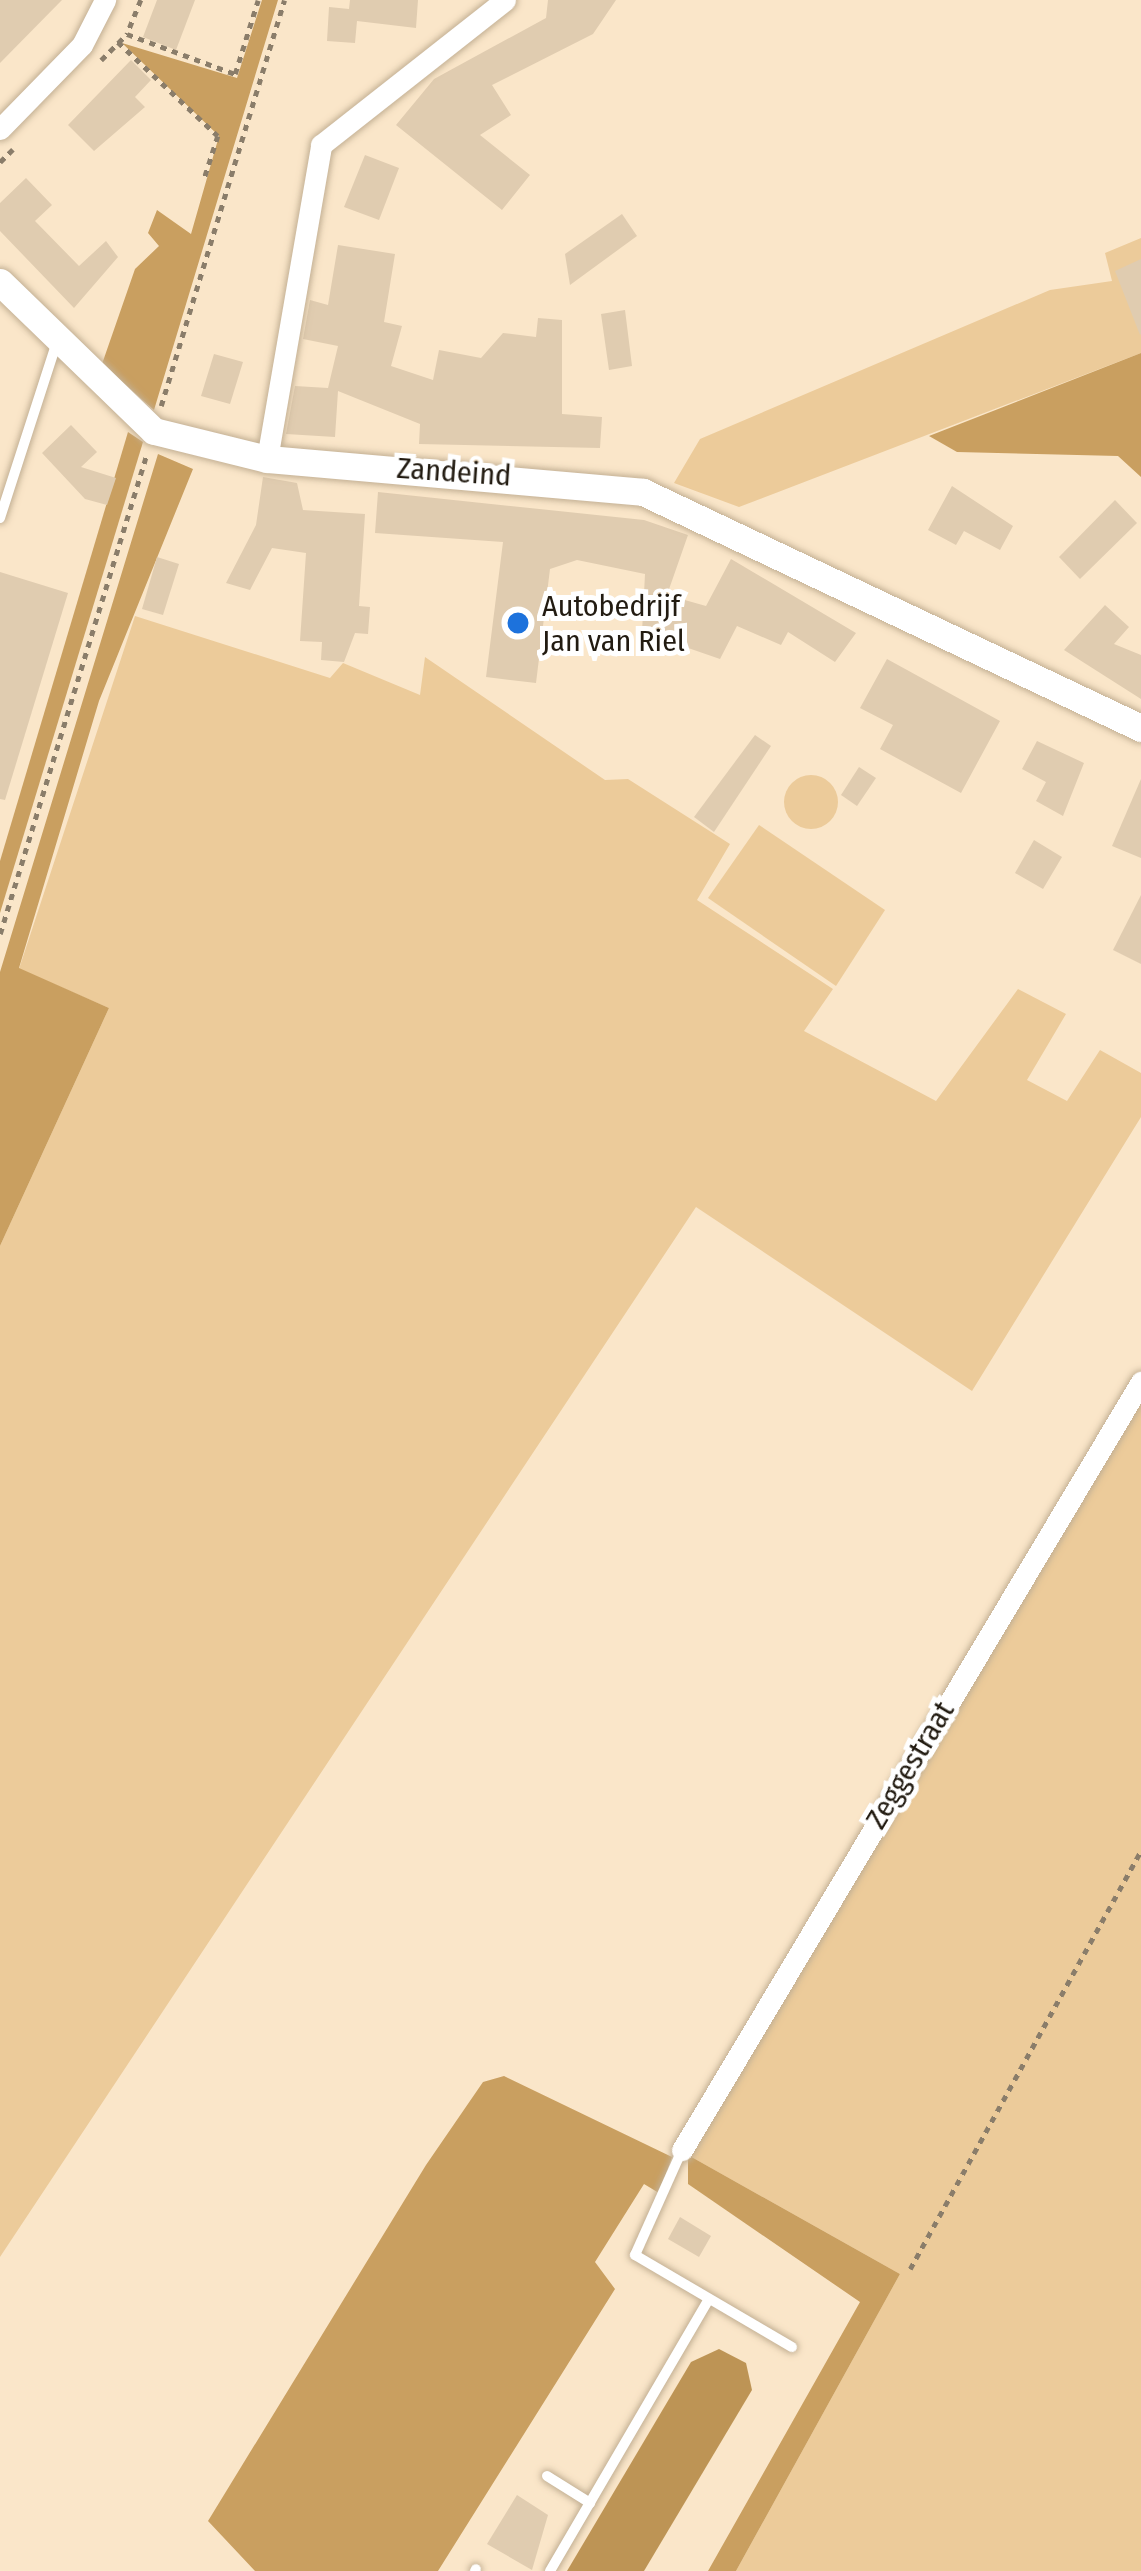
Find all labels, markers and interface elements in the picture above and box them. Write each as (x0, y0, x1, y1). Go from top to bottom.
street label: Zandeind (396, 450, 512, 494)
place label: Autobedrijf Jan van Riel (542, 588, 685, 658)
marker: Autobedrijf Jan van Riel (505, 610, 531, 636)
street label: Zeggestraat (858, 1695, 962, 1835)

